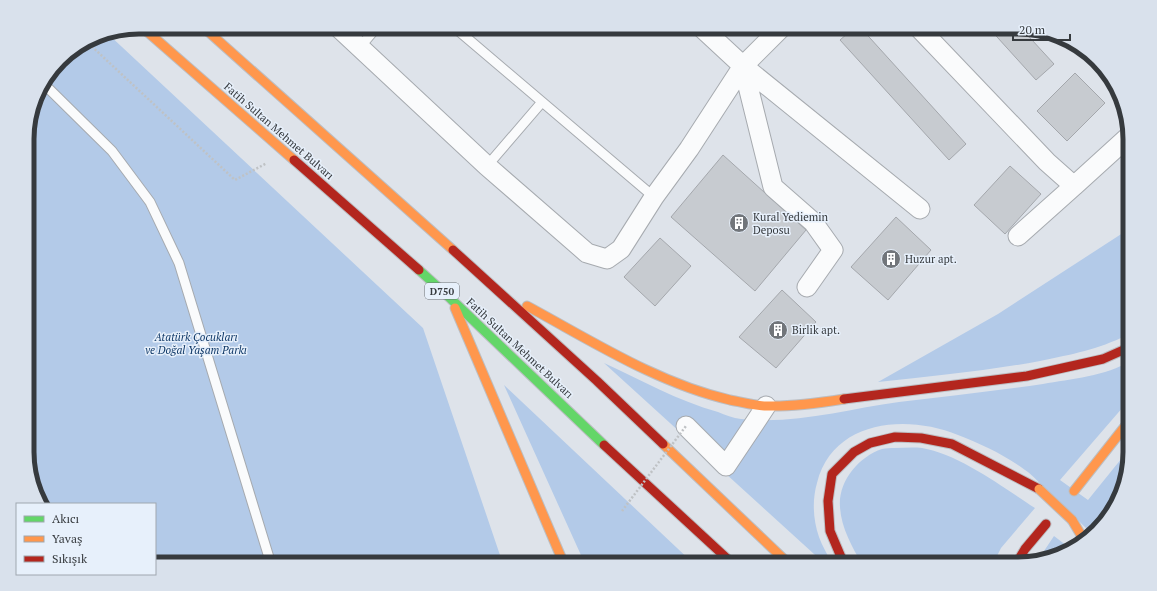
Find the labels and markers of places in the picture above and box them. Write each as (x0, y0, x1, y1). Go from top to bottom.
place label: Kural Yediemin Deposu (753, 210, 829, 237)
building icon: Kural Yediemin Deposu (728, 212, 750, 234)
building icon: Huzur apt. (880, 248, 902, 270)
place label: Huzur apt. (905, 252, 957, 266)
building icon: Birlik apt. (767, 319, 789, 341)
place label: Birlik apt. (792, 323, 840, 337)

